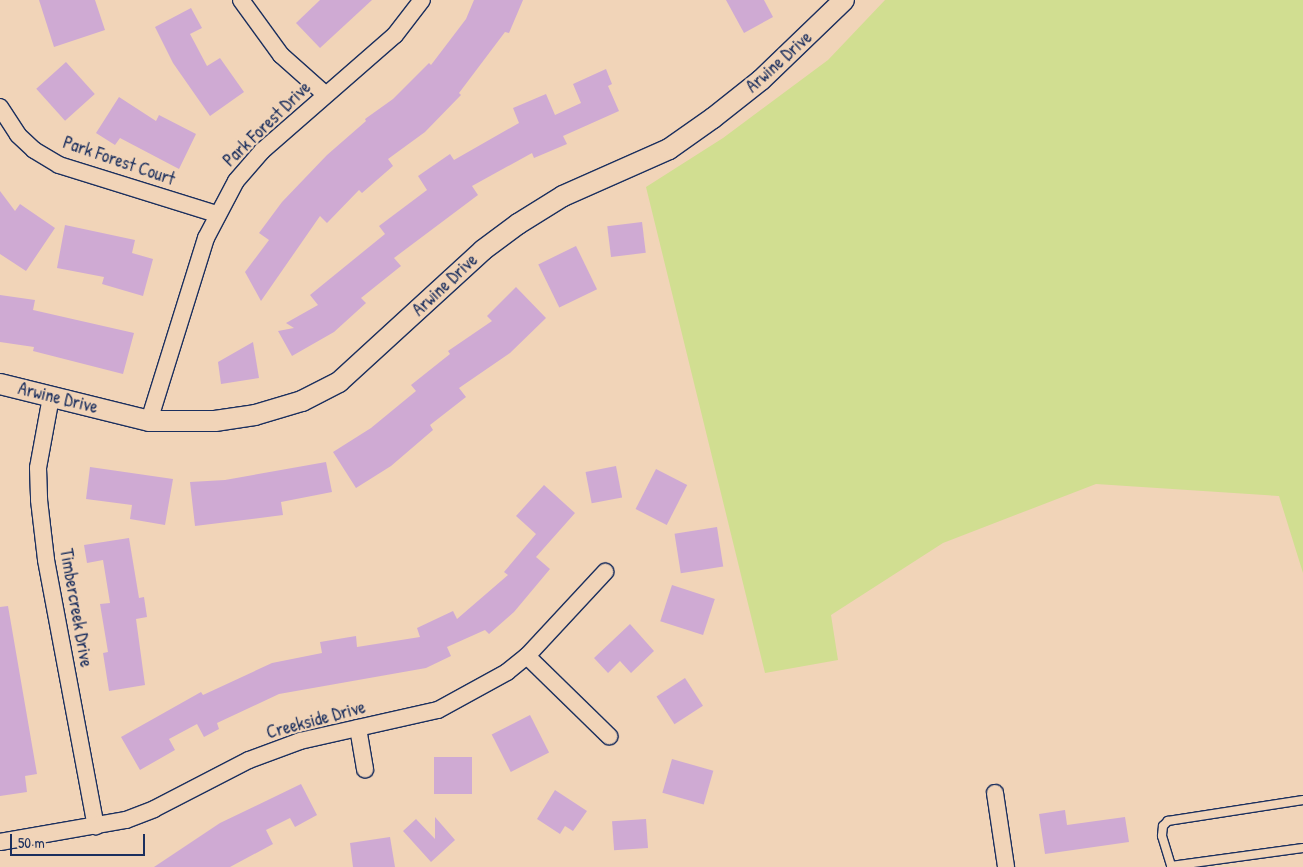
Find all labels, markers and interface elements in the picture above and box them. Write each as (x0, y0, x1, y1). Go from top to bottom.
street label: Arwine Drive (742, 27, 816, 97)
street label: Park Forest Drive (219, 77, 315, 171)
street label: Park Forest Court (60, 132, 178, 190)
street label: Arwine Drive (408, 249, 482, 321)
street label: Arwine Drive (16, 378, 100, 418)
street label: Timbercreek Drive (55, 547, 97, 669)
street label: Creekside Drive (264, 696, 368, 744)
scale bar (12, 824, 148, 856)
text: 50 m (18, 832, 45, 853)

